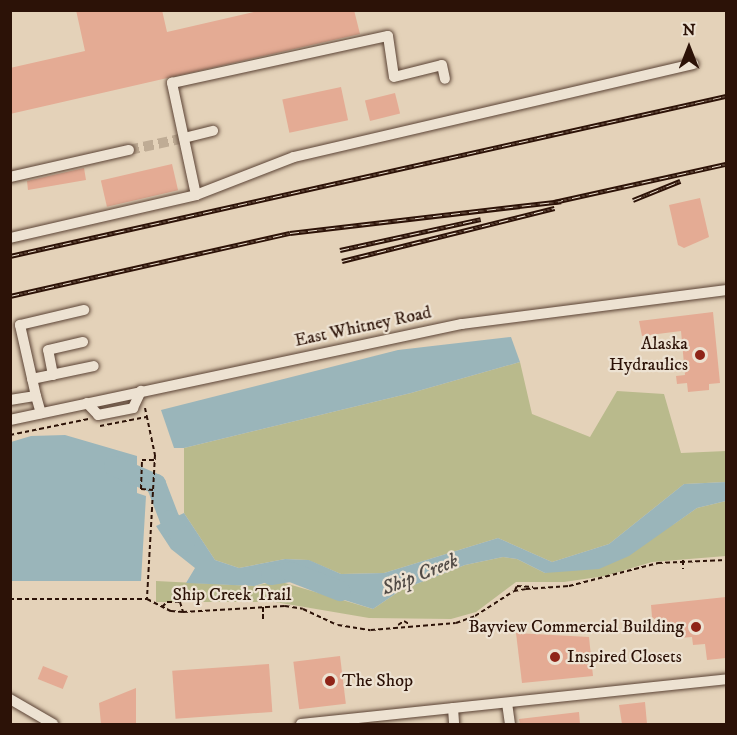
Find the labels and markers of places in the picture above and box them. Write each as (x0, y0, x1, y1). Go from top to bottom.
place label: Alaska Hydraulics (609, 334, 688, 376)
marker: Alaska Hydraulics (693, 348, 707, 362)
place label: Bayview Commercial Building (468, 616, 684, 638)
marker: Bayview Commercial Building (689, 620, 703, 634)
place label: Inspired Closets (567, 646, 682, 668)
marker: Inspired Closets (548, 650, 562, 664)
place label: The Shop (342, 670, 413, 692)
marker: The Shop (323, 674, 337, 688)

